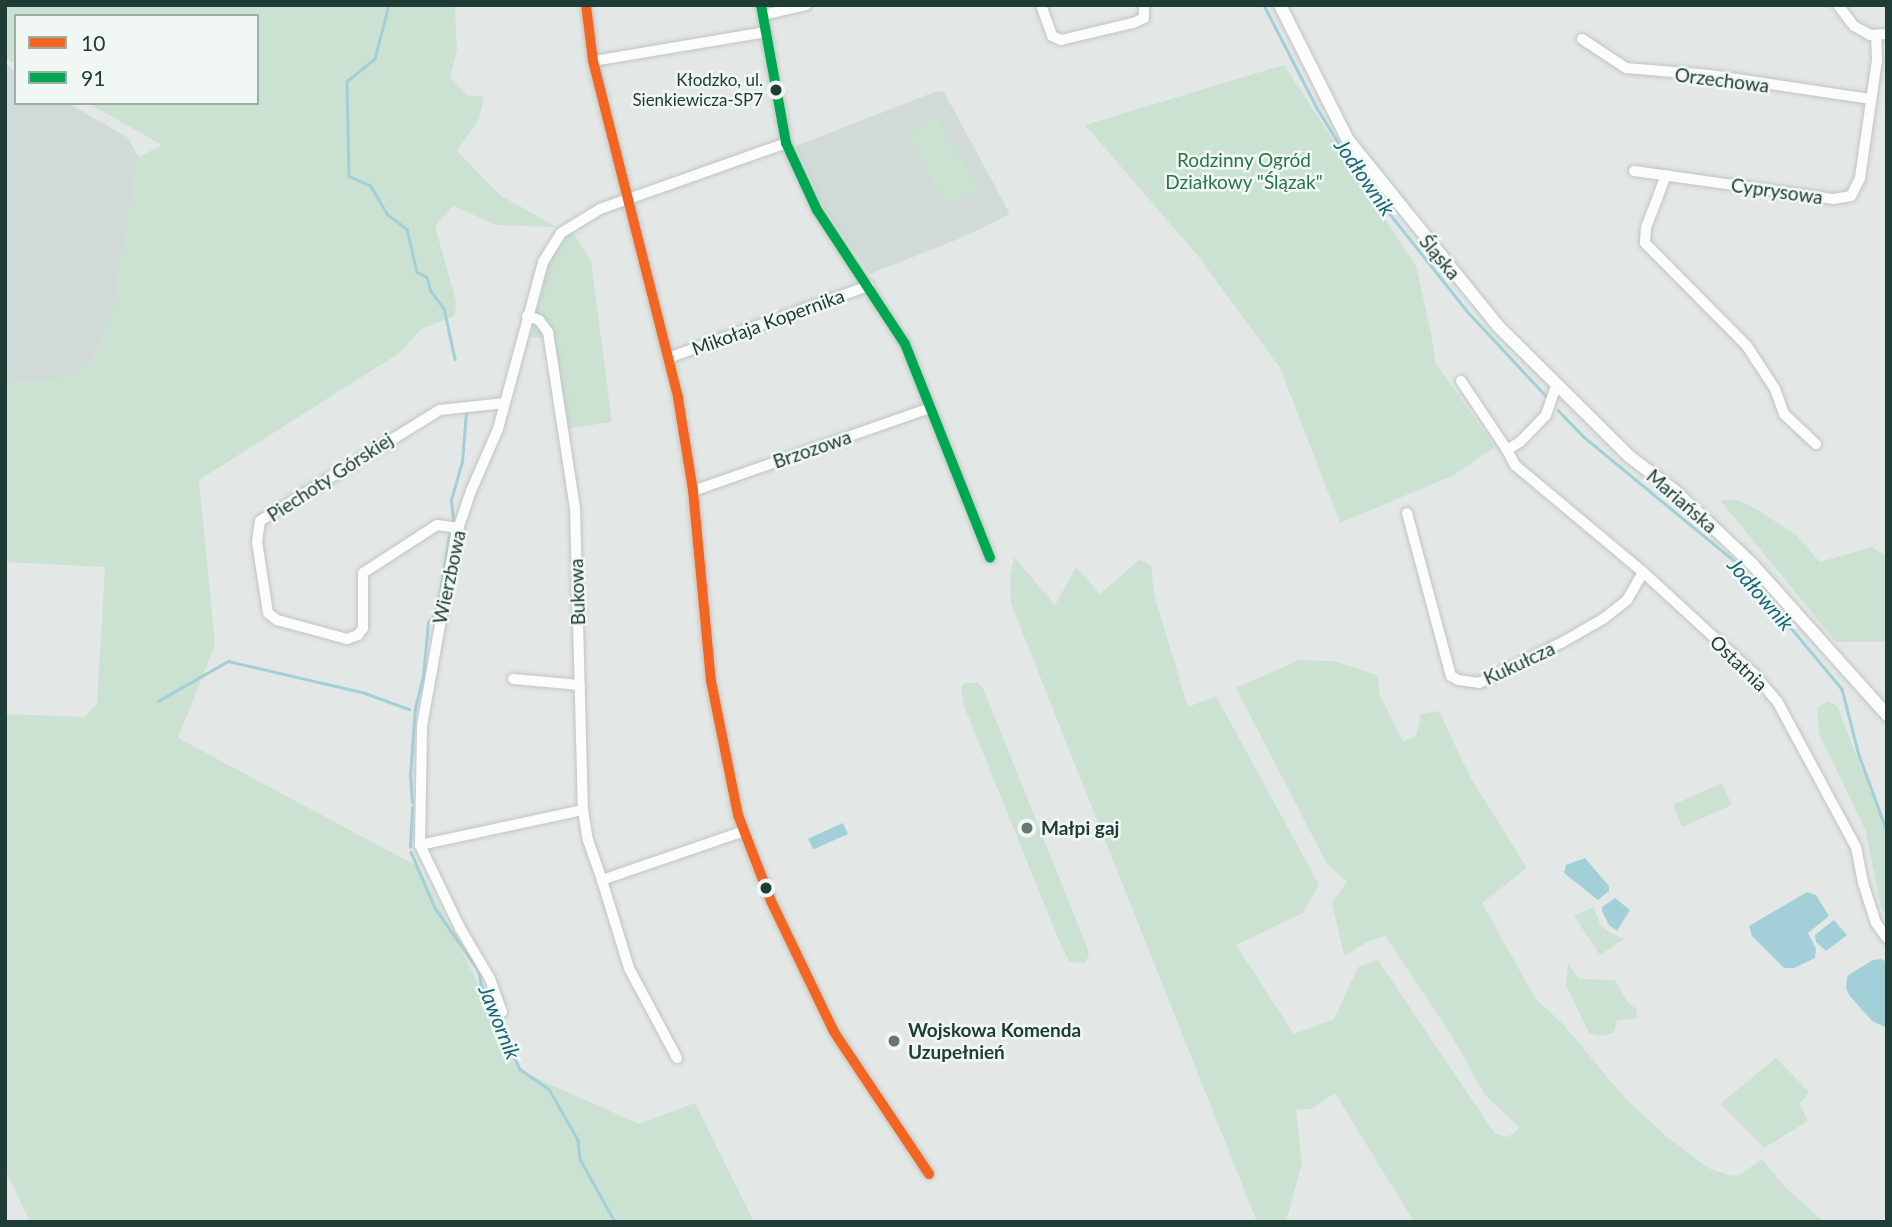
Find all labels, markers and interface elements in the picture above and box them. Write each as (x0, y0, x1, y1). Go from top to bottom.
legend (14, 14, 259, 105)
text: 10 (81, 30, 105, 55)
street label: Orzechowa (1673, 63, 1771, 97)
text: 91 (81, 65, 105, 90)
place label: Kłodzko, ul. Sienkiewicza-SP7 (632, 70, 763, 110)
marker: Kłodzko, ul. Sienkiewicza-SP7 (769, 83, 783, 97)
water label: Jodłownik (1329, 134, 1401, 220)
park label: Rodzinny Ogród Działkowy "Ślązak" (1165, 149, 1323, 193)
street label: Cyprysowa (1730, 173, 1824, 209)
street label: Śląska (1415, 230, 1465, 284)
street label: Mikołaja Kopernika (689, 284, 847, 360)
street label: Brzozowa (770, 425, 854, 473)
street label: Piechoty Górskiej (263, 428, 397, 526)
street label: Mariańska (1642, 464, 1722, 538)
street label: Wierzbowa (428, 528, 470, 626)
water label: Jodłownik (1723, 553, 1799, 635)
street label: Bukowa (564, 558, 590, 626)
street label: Ostatnia (1706, 630, 1772, 696)
street label: Kukułcza (1480, 637, 1558, 689)
place label: Małpi gaj (1041, 817, 1119, 839)
marker: Małpi gaj (1019, 820, 1035, 836)
unlabelled marker (759, 881, 773, 895)
water label: Jawornik (474, 981, 526, 1063)
place label: Wojskowa Komenda Uzupełnień (908, 1019, 1081, 1063)
marker: Wojskowa Komenda Uzupełnień (886, 1033, 902, 1049)

